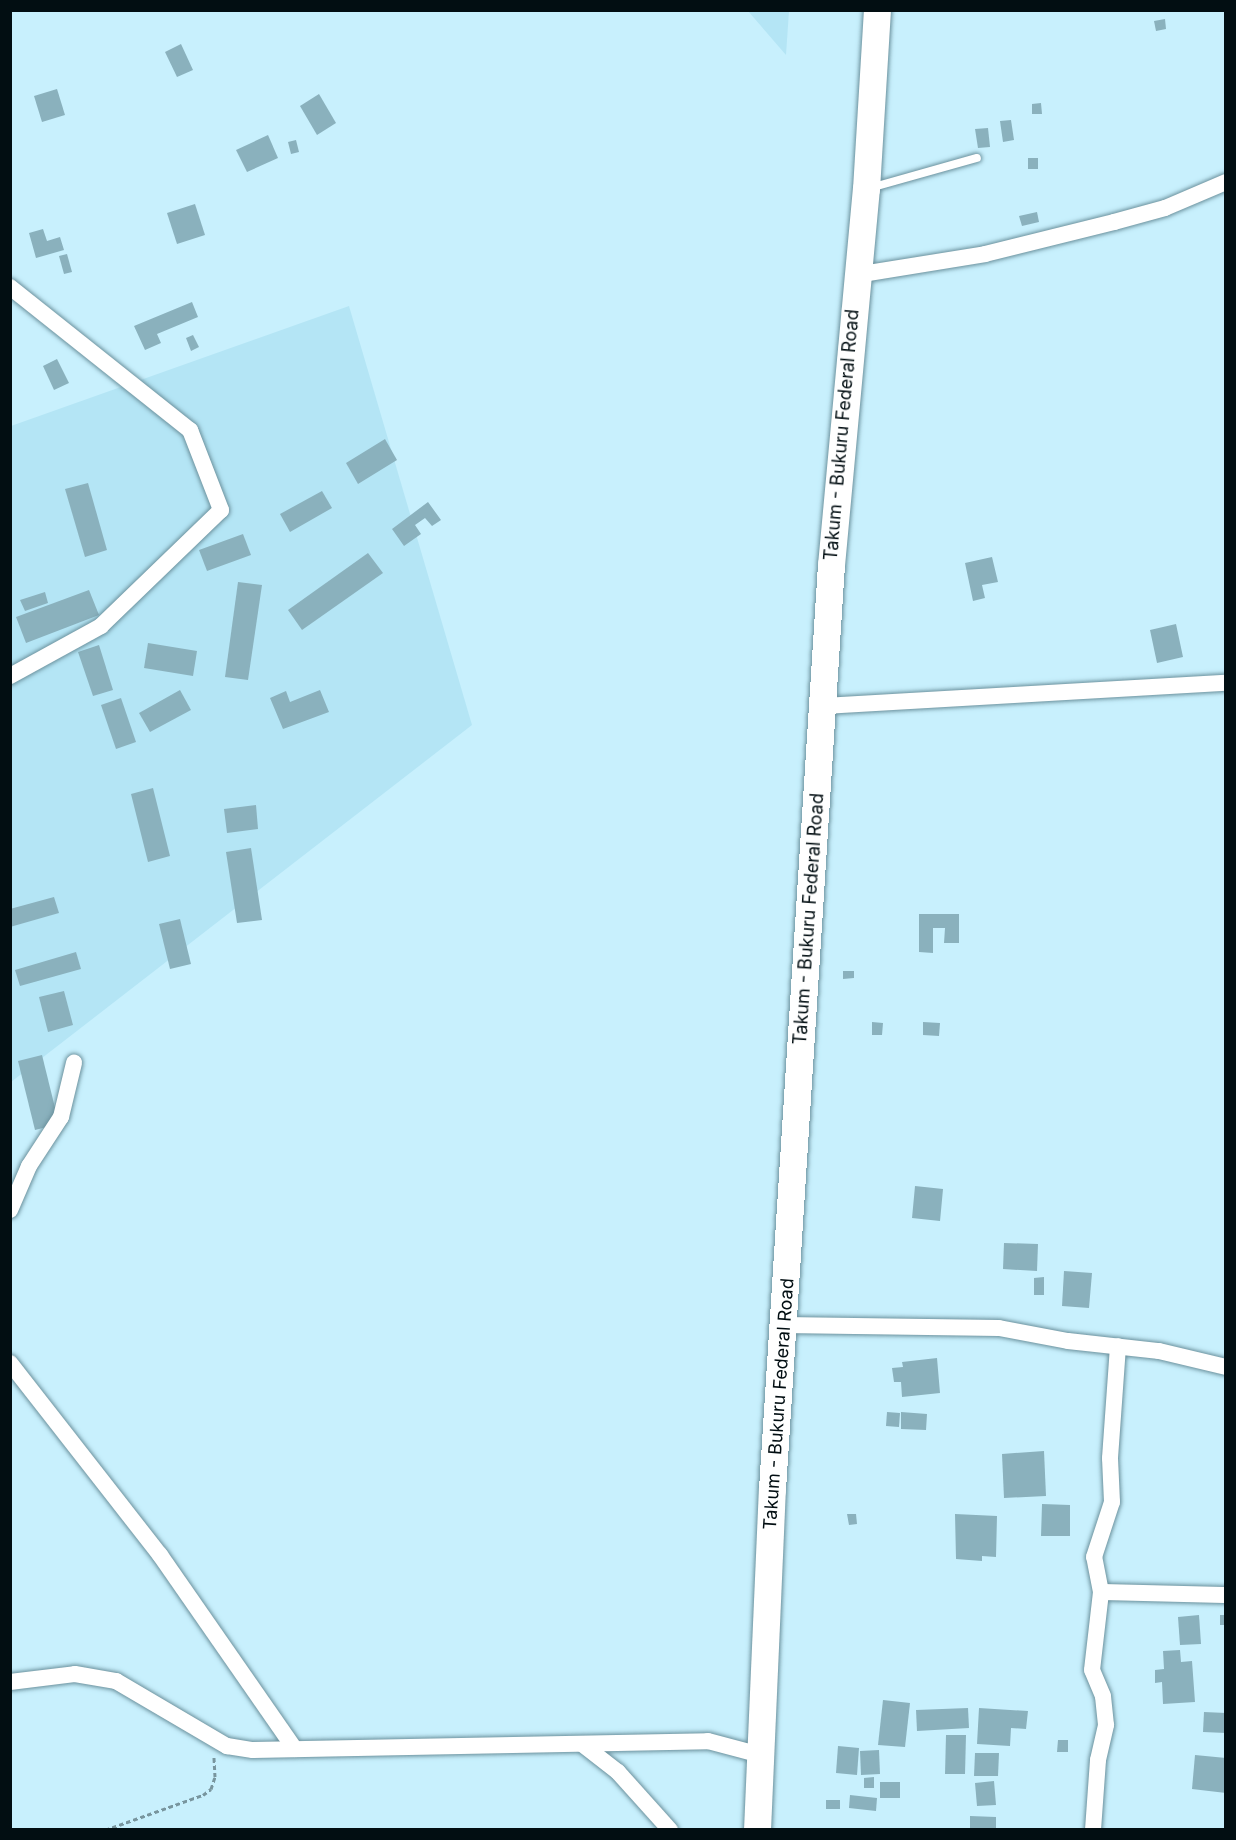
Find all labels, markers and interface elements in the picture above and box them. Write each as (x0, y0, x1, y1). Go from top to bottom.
street label: Takum - Bukuru Federal Road (820, 308, 864, 562)
street label: Takum - Bukuru Federal Road (789, 792, 829, 1046)
street label: Takum - Bukuru Federal Road (759, 1277, 799, 1531)

